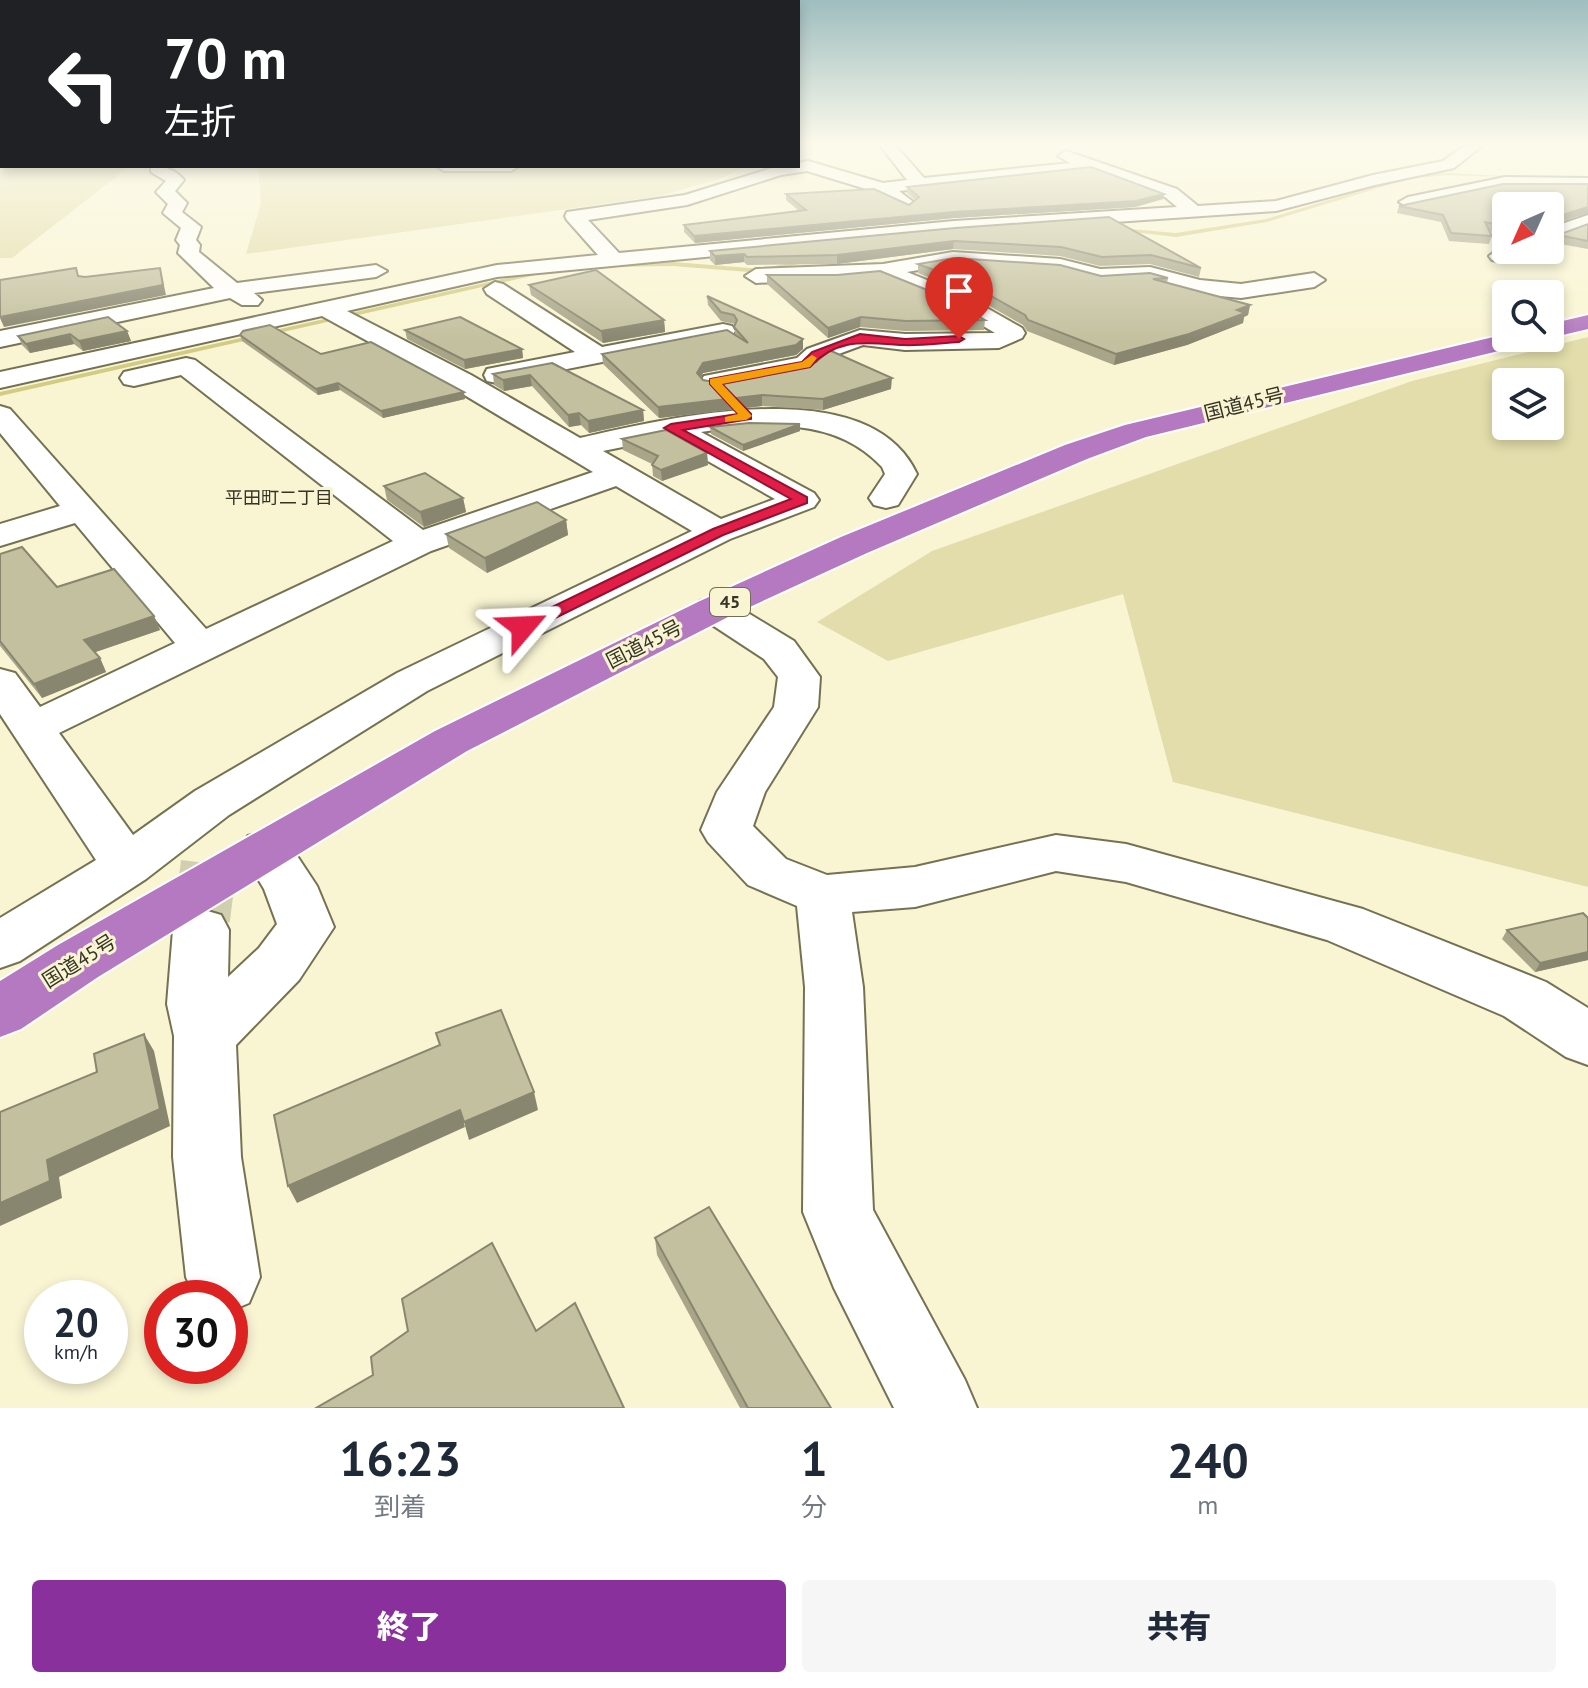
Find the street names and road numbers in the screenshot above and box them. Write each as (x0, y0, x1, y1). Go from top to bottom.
street label: 国道45号 (1201, 381, 1287, 427)
road number: 45 (710, 588, 750, 616)
street label: 国道45号 (602, 614, 686, 674)
street label: 国道45号 (37, 928, 121, 994)

